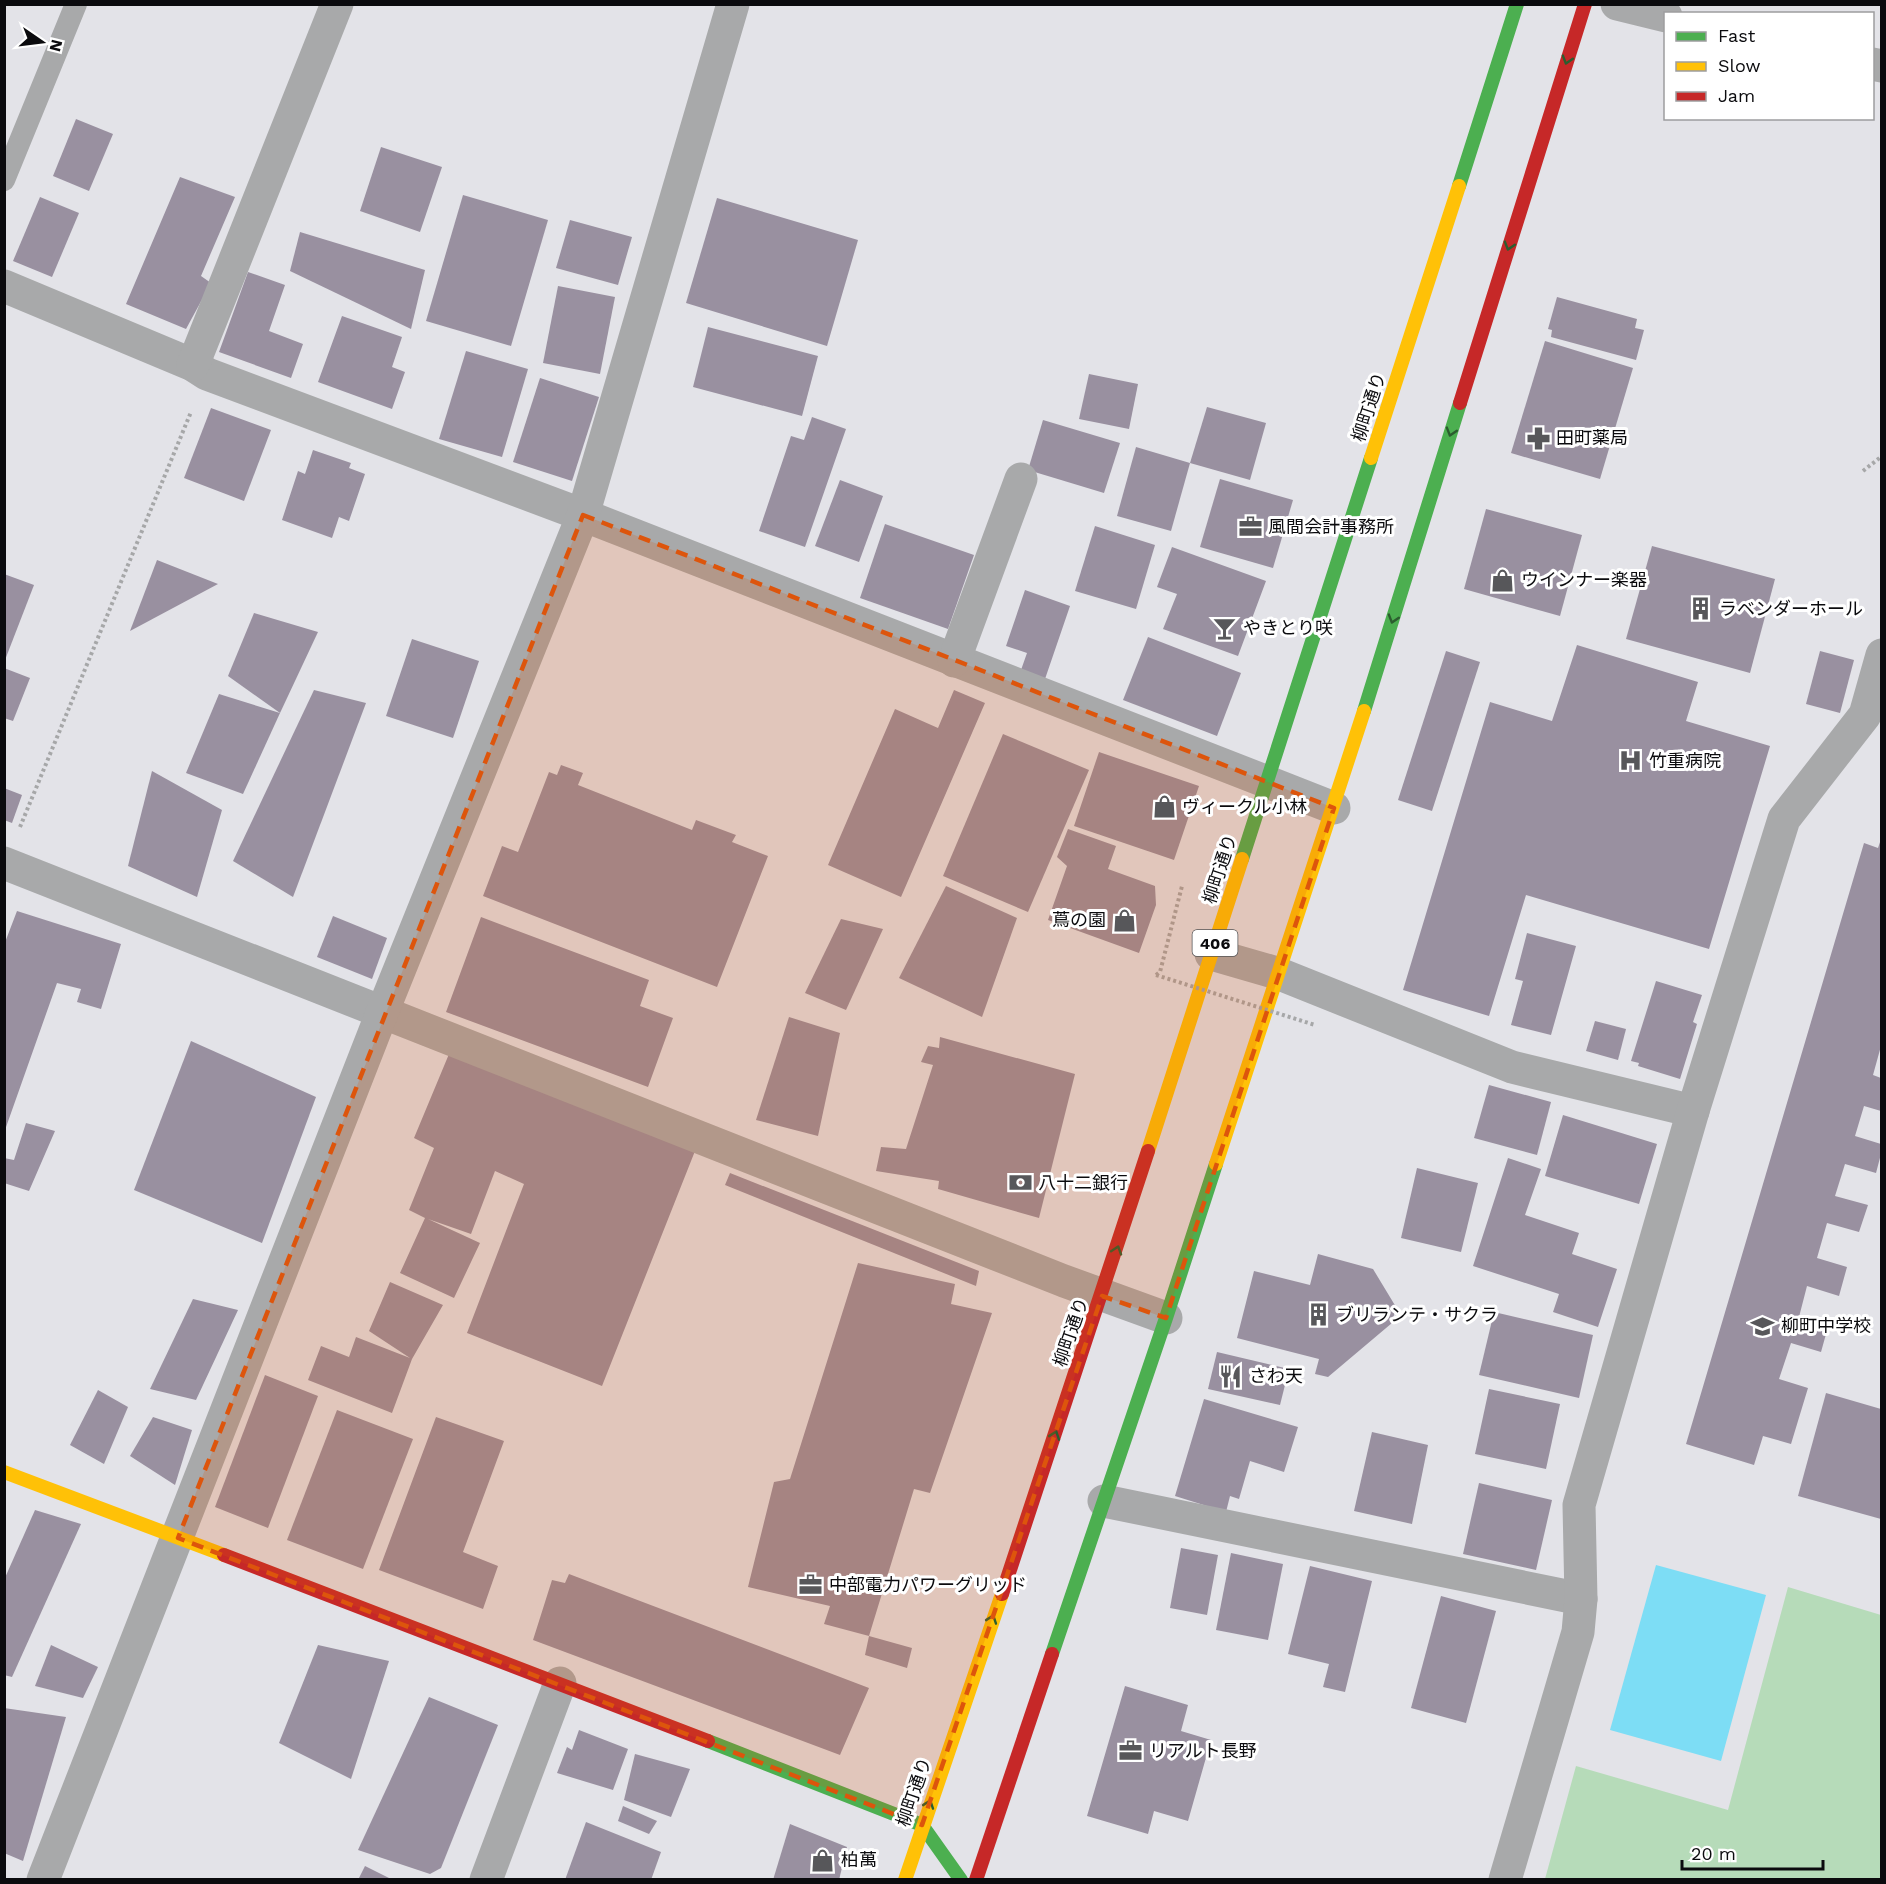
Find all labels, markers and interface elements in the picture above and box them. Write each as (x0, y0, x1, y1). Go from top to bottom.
north arrow (12, 12, 72, 72)
legend (1664, 12, 1874, 120)
text: Fast (1718, 25, 1756, 46)
text: N (45, 37, 67, 54)
one-way arrow (1562, 54, 1575, 65)
text: Slow (1718, 55, 1761, 76)
text: Jam (1718, 85, 1755, 106)
one-way arrow (1504, 240, 1516, 251)
street label: 柳町通り (1347, 369, 1390, 444)
pharmacy icon: 田町薬局 (1525, 425, 1551, 451)
one-way arrow (1446, 426, 1458, 437)
place label: 田町薬局 (1556, 427, 1628, 448)
office icon: 風間会計事務所 (1237, 514, 1263, 540)
place label: 風間会計事務所 (1268, 516, 1394, 537)
shop icon: ウインナー楽器 (1490, 567, 1516, 593)
place label: ウインナー楽器 (1521, 569, 1647, 590)
building icon: ラベンダーホール (1688, 596, 1714, 622)
place label: ラベンダーホール (1719, 598, 1863, 619)
one-way arrow (1388, 613, 1400, 624)
bar icon: やきとり咲 (1212, 615, 1238, 641)
place label: やきとり咲 (1243, 617, 1333, 638)
hospital icon: 竹重病院 (1618, 748, 1644, 774)
place label: 竹重病院 (1649, 750, 1721, 771)
shop icon: ヴィークル小林 (1151, 794, 1177, 820)
place label: ヴィークル小林 (1182, 796, 1307, 817)
street label: 柳町通り (1198, 831, 1241, 906)
shop icon: 蔦の園 (1111, 907, 1137, 933)
place label: 蔦の園 (1052, 909, 1106, 930)
road number: 406 (1192, 930, 1238, 956)
bank icon: 八十二銀行 (1007, 1170, 1033, 1196)
place label: 八十二銀行 (1038, 1172, 1128, 1193)
one-way arrow (1110, 1245, 1122, 1256)
street label: 柳町通り (1049, 1294, 1092, 1369)
building icon: ブリランテ・サクラ (1305, 1302, 1331, 1328)
place label: ブリランテ・サクラ (1336, 1304, 1498, 1325)
school or university icon: 柳町中学校 (1750, 1313, 1776, 1339)
place label: 柳町中学校 (1781, 1315, 1871, 1336)
restaurant icon: さわ天 (1218, 1363, 1244, 1389)
place label: さわ天 (1249, 1365, 1303, 1386)
one-way arrow (1047, 1430, 1060, 1441)
office icon: 中部電力パワーグリッド (798, 1572, 824, 1598)
place label: 中部電力パワーグリッド (829, 1574, 1027, 1595)
one-way arrow (985, 1614, 997, 1625)
office icon: リアルト長野 (1118, 1738, 1144, 1764)
place label: リアルト長野 (1149, 1740, 1257, 1761)
street label: 柳町通り (892, 1754, 935, 1829)
one-way arrow (922, 1799, 935, 1810)
scale bar (1682, 1833, 1823, 1871)
text: 20 m (1691, 1843, 1736, 1864)
shop icon: 柏萬 (810, 1847, 836, 1873)
place label: 柏萬 (841, 1849, 877, 1870)

